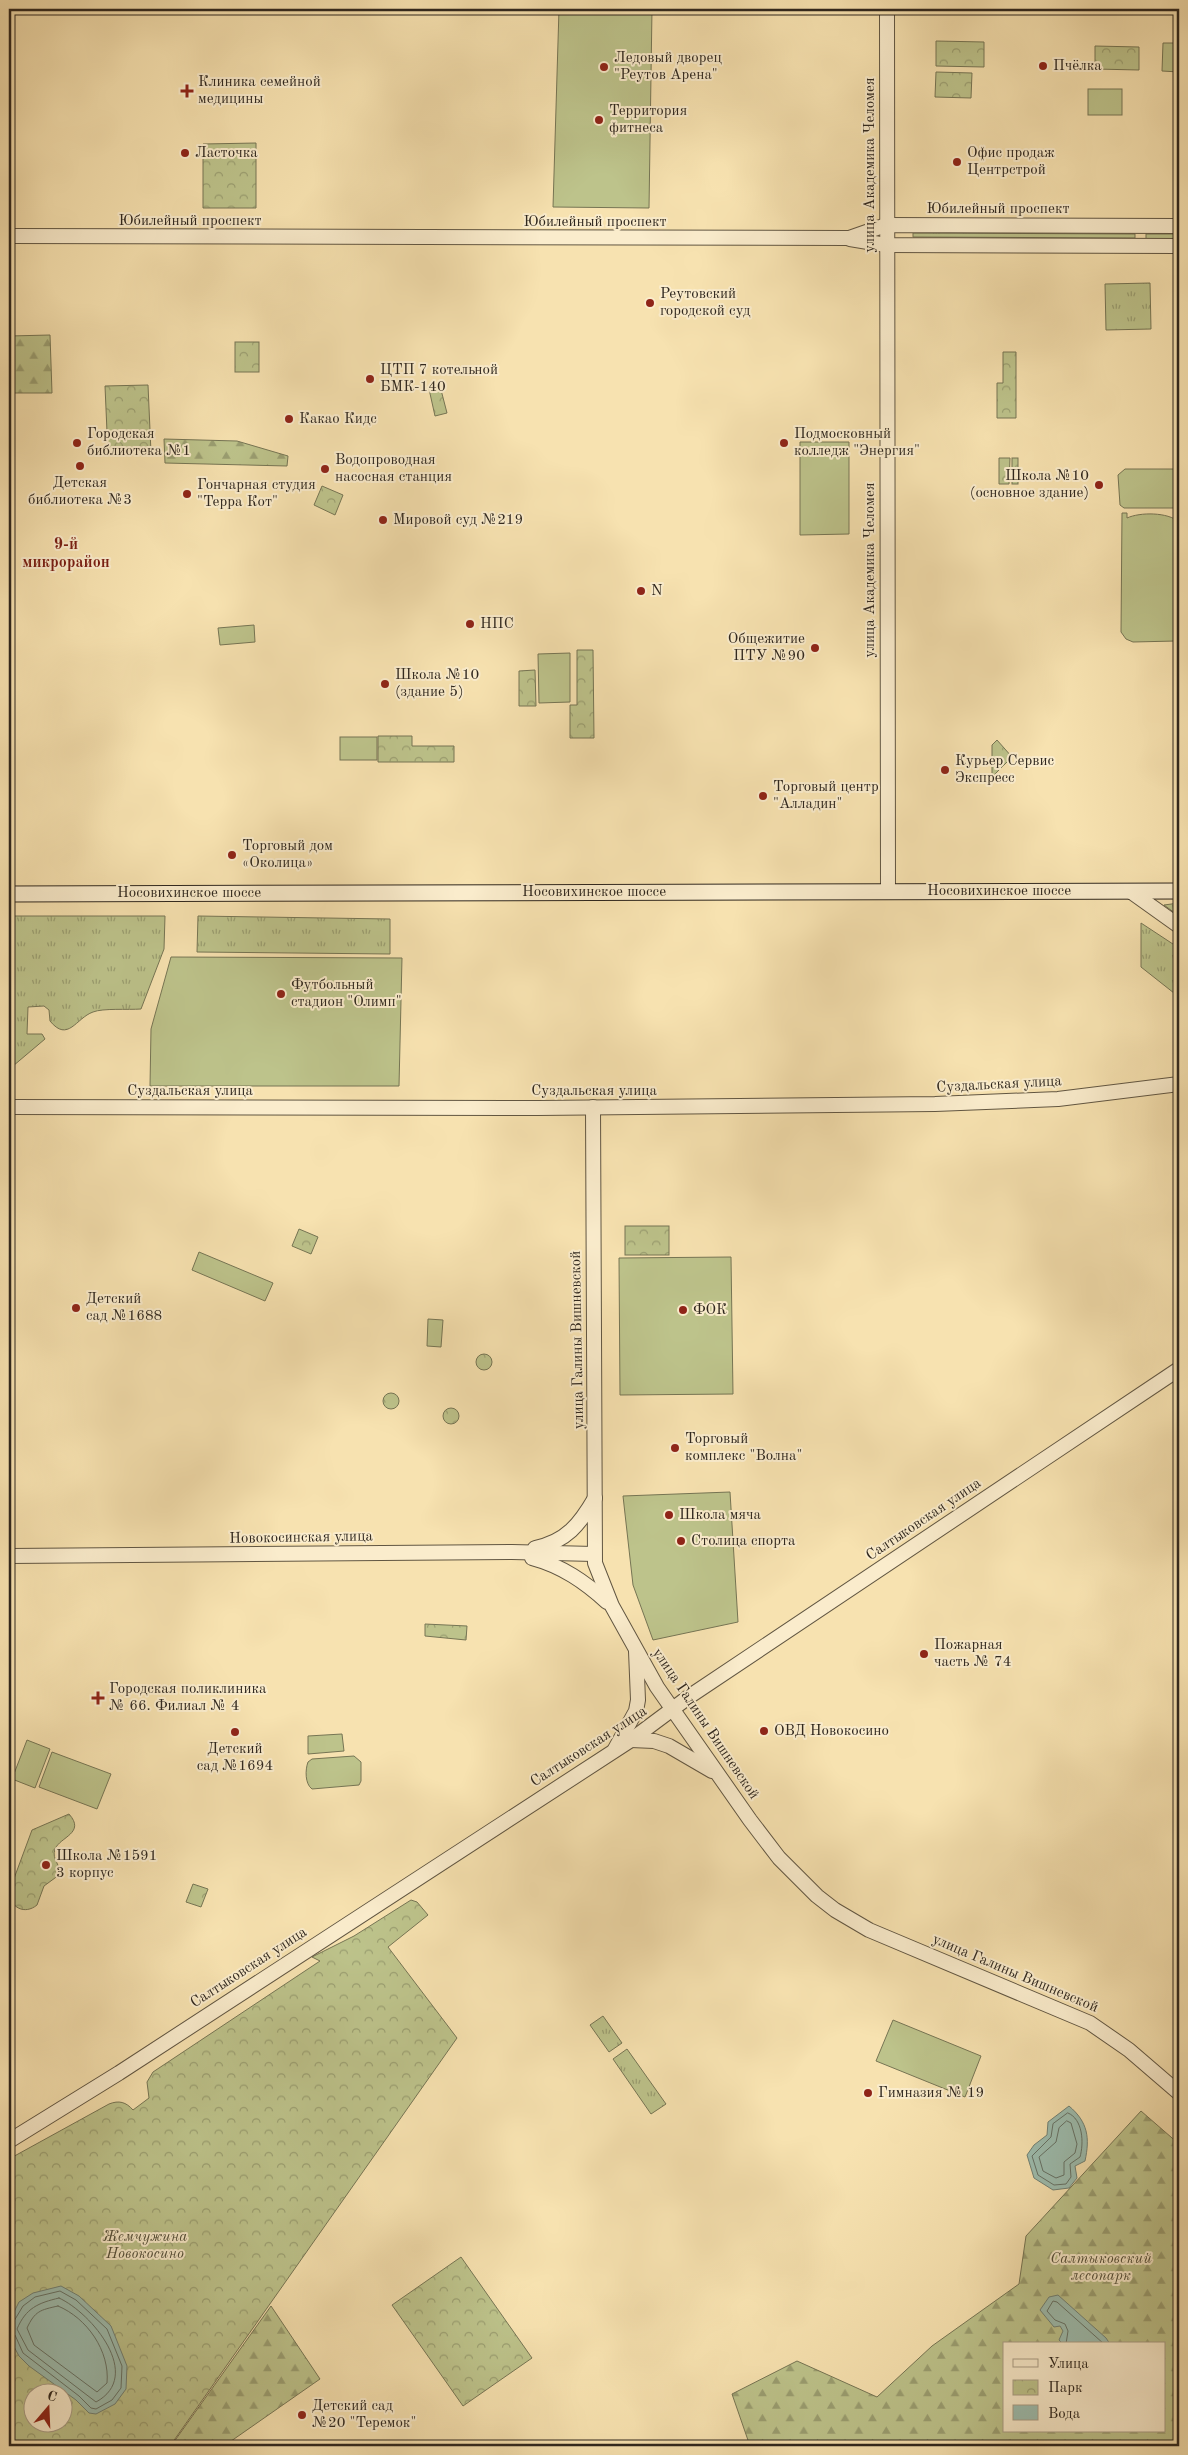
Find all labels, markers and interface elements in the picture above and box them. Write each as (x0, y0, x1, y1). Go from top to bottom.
place label: Ледовый дворец "Реутов Арена" (614, 51, 722, 83)
place label: Пчёлка (1053, 59, 1102, 74)
marker: Пчёлка (1037, 60, 1049, 72)
marker: Ледовый дворец "Реутов Арена" (598, 61, 610, 73)
place label: Клиника семейной медицины (198, 75, 321, 107)
street label: улица Академика Челомея (863, 77, 878, 253)
marker: Клиника семейной медицины (180, 84, 194, 98)
place label: Территория фитнеса (609, 104, 688, 136)
marker: Территория фитнеса (593, 114, 605, 126)
place label: Ласточка (195, 146, 258, 161)
place label: Офис продаж Центрстрой (967, 146, 1055, 178)
marker: Ласточка (179, 147, 191, 159)
marker: Офис продаж Центрстрой (951, 156, 963, 168)
street label: Юбилейный проспект (926, 202, 1070, 217)
street label: Юбилейный проспект (118, 214, 262, 229)
street label: Юбилейный проспект (523, 215, 667, 230)
place label: Реутовский городской суд (660, 287, 751, 319)
marker: Реутовский городской суд (644, 297, 656, 309)
place label: ЦТП 7 котельной БМК-140 (380, 363, 498, 395)
marker: ЦТП 7 котельной БМК-140 (364, 373, 376, 385)
place label: Какао Кидс (299, 412, 377, 427)
marker: Какао Кидс (283, 413, 295, 425)
place label: Городская библиотека №1 (87, 427, 191, 459)
place label: Подмосковный колледж "Энергия" (794, 427, 920, 459)
marker: Городская библиотека №1 (71, 437, 83, 449)
marker: Подмосковный колледж "Энергия" (778, 437, 790, 449)
place label: Водопроводная насосная станция (335, 453, 452, 485)
marker: Детская библиотека №3 (74, 460, 86, 472)
marker: Водопроводная насосная станция (319, 463, 331, 475)
place label: Школа №10 (основное здание) (970, 469, 1089, 501)
place label: Детская библиотека №3 (28, 476, 132, 508)
place label: Гончарная студия "Терра Кот" (197, 478, 316, 510)
marker: Школа №10 (основное здание) (1093, 479, 1105, 491)
street label: улица Академика Челомея (863, 482, 878, 658)
marker: Гончарная студия "Терра Кот" (181, 488, 193, 500)
place label: Мировой суд №219 (393, 513, 523, 528)
marker: Мировой суд №219 (377, 514, 389, 526)
district label: 9-й микрорайон (22, 537, 110, 571)
place label: N (651, 584, 663, 599)
marker: N (635, 585, 647, 597)
place label: НПС (480, 617, 514, 632)
marker: НПС (464, 618, 476, 630)
place label: Общежитие ПТУ №90 (728, 632, 805, 664)
marker: Общежитие ПТУ №90 (809, 642, 821, 654)
place label: Школа №10 (здание 5) (395, 668, 479, 700)
marker: Школа №10 (здание 5) (379, 678, 391, 690)
place label: Курьер Сервис Экспресс (955, 754, 1054, 786)
marker: Курьер Сервис Экспресс (939, 764, 951, 776)
place label: Торговый центр "Алладин" (773, 780, 879, 812)
marker: Торговый центр "Алладин" (757, 790, 769, 802)
place label: Торговый дом «Околица» (242, 839, 333, 871)
marker: Торговый дом «Околица» (226, 849, 238, 861)
street label: Носовихинское шоссе (927, 884, 1071, 899)
street label: Носовихинское шоссе (522, 885, 666, 900)
street label: Носовихинское шоссе (117, 886, 261, 901)
place label: Футбольный стадион "Олимп" (291, 978, 402, 1010)
marker: Футбольный стадион "Олимп" (275, 988, 287, 1000)
street label: Суздальская улица (936, 1074, 1063, 1096)
street label: Суздальская улица (127, 1084, 253, 1099)
street label: Суздальская улица (531, 1084, 657, 1099)
street label: улица Галины Вишневской (569, 1251, 587, 1429)
place label: Детский сад №1688 (86, 1292, 162, 1324)
marker: Детский сад №1688 (70, 1302, 82, 1314)
place label: ФОК (693, 1303, 727, 1318)
marker: ФОК (677, 1304, 689, 1316)
place label: Торговый комплекс "Волна" (685, 1432, 802, 1464)
marker: Торговый комплекс "Волна" (669, 1442, 681, 1454)
street label: Салтыковская улица (864, 1476, 985, 1564)
place label: Школа мяча (679, 1508, 762, 1523)
marker: Школа мяча (663, 1509, 675, 1521)
street label: Новокосинская улица (229, 1529, 373, 1547)
place label: Столица спорта (691, 1534, 796, 1549)
marker: Столица спорта (675, 1535, 687, 1547)
place label: Пожарная часть № 74 (934, 1638, 1011, 1670)
street label: улица Галины Вишневской (649, 1646, 761, 1802)
marker: Пожарная часть № 74 (918, 1648, 930, 1660)
place label: Городская поликлиника № 66. Филиал № 4 (109, 1682, 267, 1714)
marker: Городская поликлиника № 66. Филиал № 4 (91, 1691, 105, 1705)
street label: Салтыковская улица (528, 1704, 650, 1790)
place label: ОВД Новокосино (774, 1724, 889, 1739)
marker: ОВД Новокосино (758, 1725, 770, 1737)
marker: Детский сад №1694 (229, 1726, 241, 1738)
place label: Детский сад №1694 (197, 1742, 273, 1774)
place label: Школа №1591 3 корпус (56, 1849, 158, 1881)
marker: Школа №1591 3 корпус (40, 1859, 52, 1871)
street label: Салтыковская улица (188, 1925, 310, 2011)
street label: улица Галины Вишневской (930, 1932, 1100, 2016)
place label: Гимназия № 19 (878, 2086, 984, 2101)
marker: Гимназия № 19 (862, 2087, 874, 2099)
park label: Жемчужина Новокосино (103, 2230, 187, 2262)
park label: Салтыковский лесопарк (1050, 2252, 1152, 2284)
legend (1003, 2342, 1166, 2432)
text: Улица (1048, 2357, 1089, 2372)
text: Парк (1048, 2381, 1083, 2396)
north arrow (22, 2382, 72, 2432)
text: С (45, 2389, 59, 2405)
place label: Детский сад №20 "Теремок" (312, 2399, 416, 2431)
text: Вода (1048, 2407, 1081, 2422)
marker: Детский сад №20 "Теремок" (296, 2409, 308, 2421)

